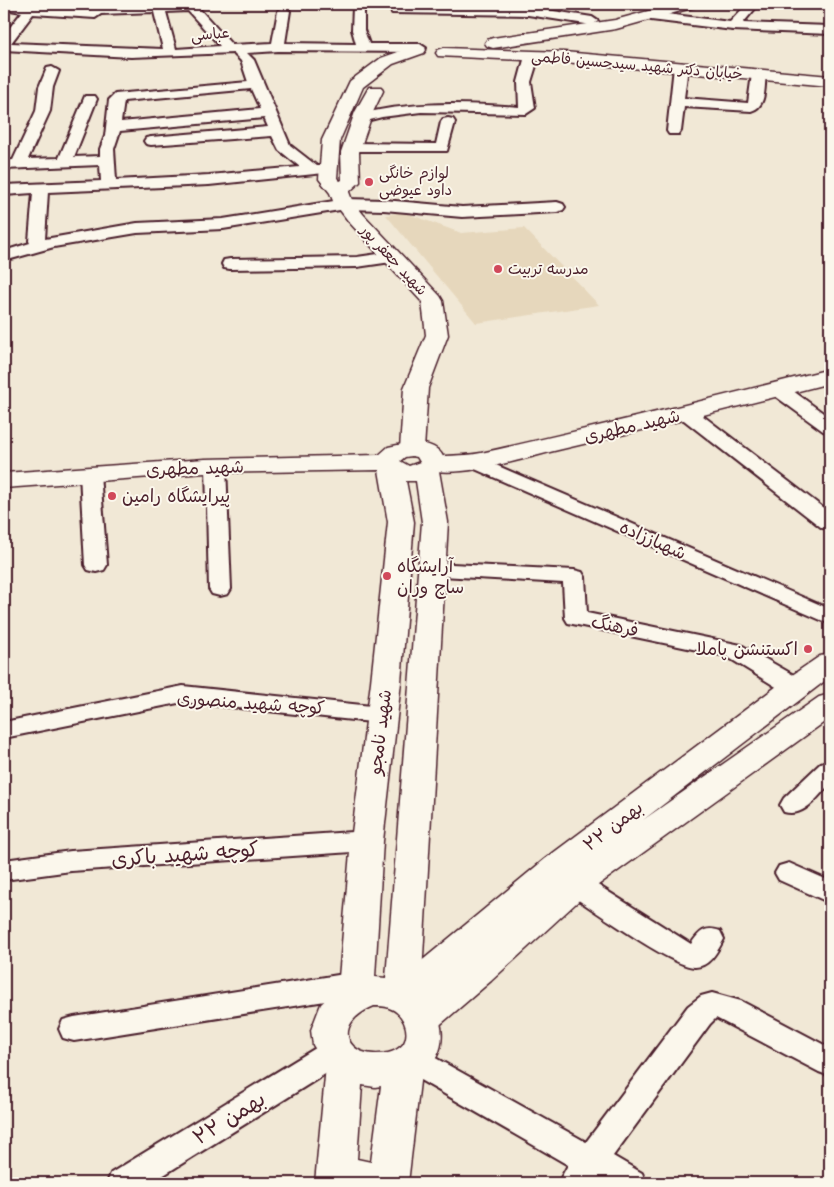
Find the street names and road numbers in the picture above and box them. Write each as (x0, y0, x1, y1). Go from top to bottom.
street label: عباسی (190, 22, 230, 46)
street label: خیابان دکتر شهید سیدحسین فاطمی (531, 46, 743, 84)
street label: شهید جعفر پور (355, 220, 432, 300)
street label: شهید مطهری (582, 403, 682, 449)
street label: شهید مطهری (146, 454, 244, 482)
street label: شهباززاده (616, 515, 690, 565)
street label: فرهنگ (589, 609, 641, 643)
street label: کوچه شهید منصوری (176, 686, 326, 720)
street label: شهید نامجو (363, 688, 397, 778)
street label: ۲۲ بهمن (578, 796, 648, 856)
street label: کوچه شهید باکری (110, 835, 260, 873)
street label: ۲۲ بهمن (187, 1085, 271, 1151)

